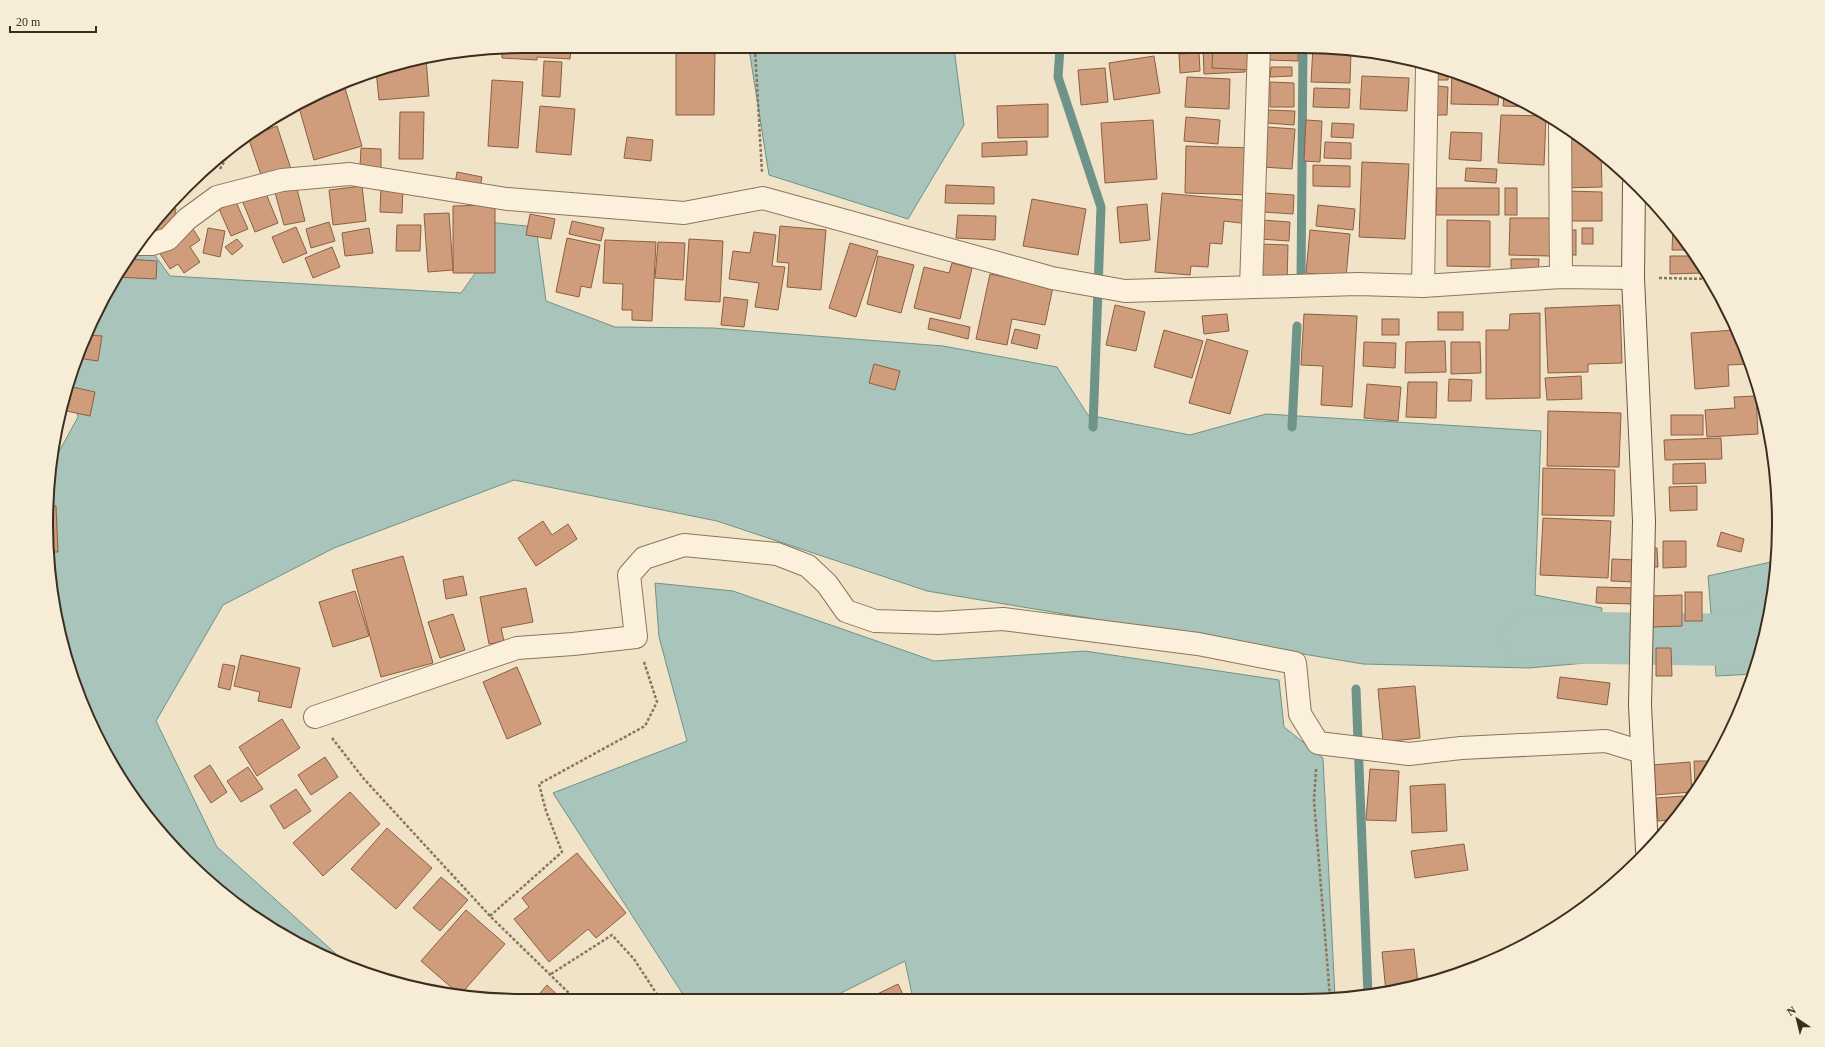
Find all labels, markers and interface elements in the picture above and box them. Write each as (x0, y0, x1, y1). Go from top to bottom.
scale bar (10, 8, 96, 34)
text: 20 m (16, 15, 41, 29)
north arrow (1777, 999, 1817, 1039)
text: N (1785, 1004, 1798, 1018)

